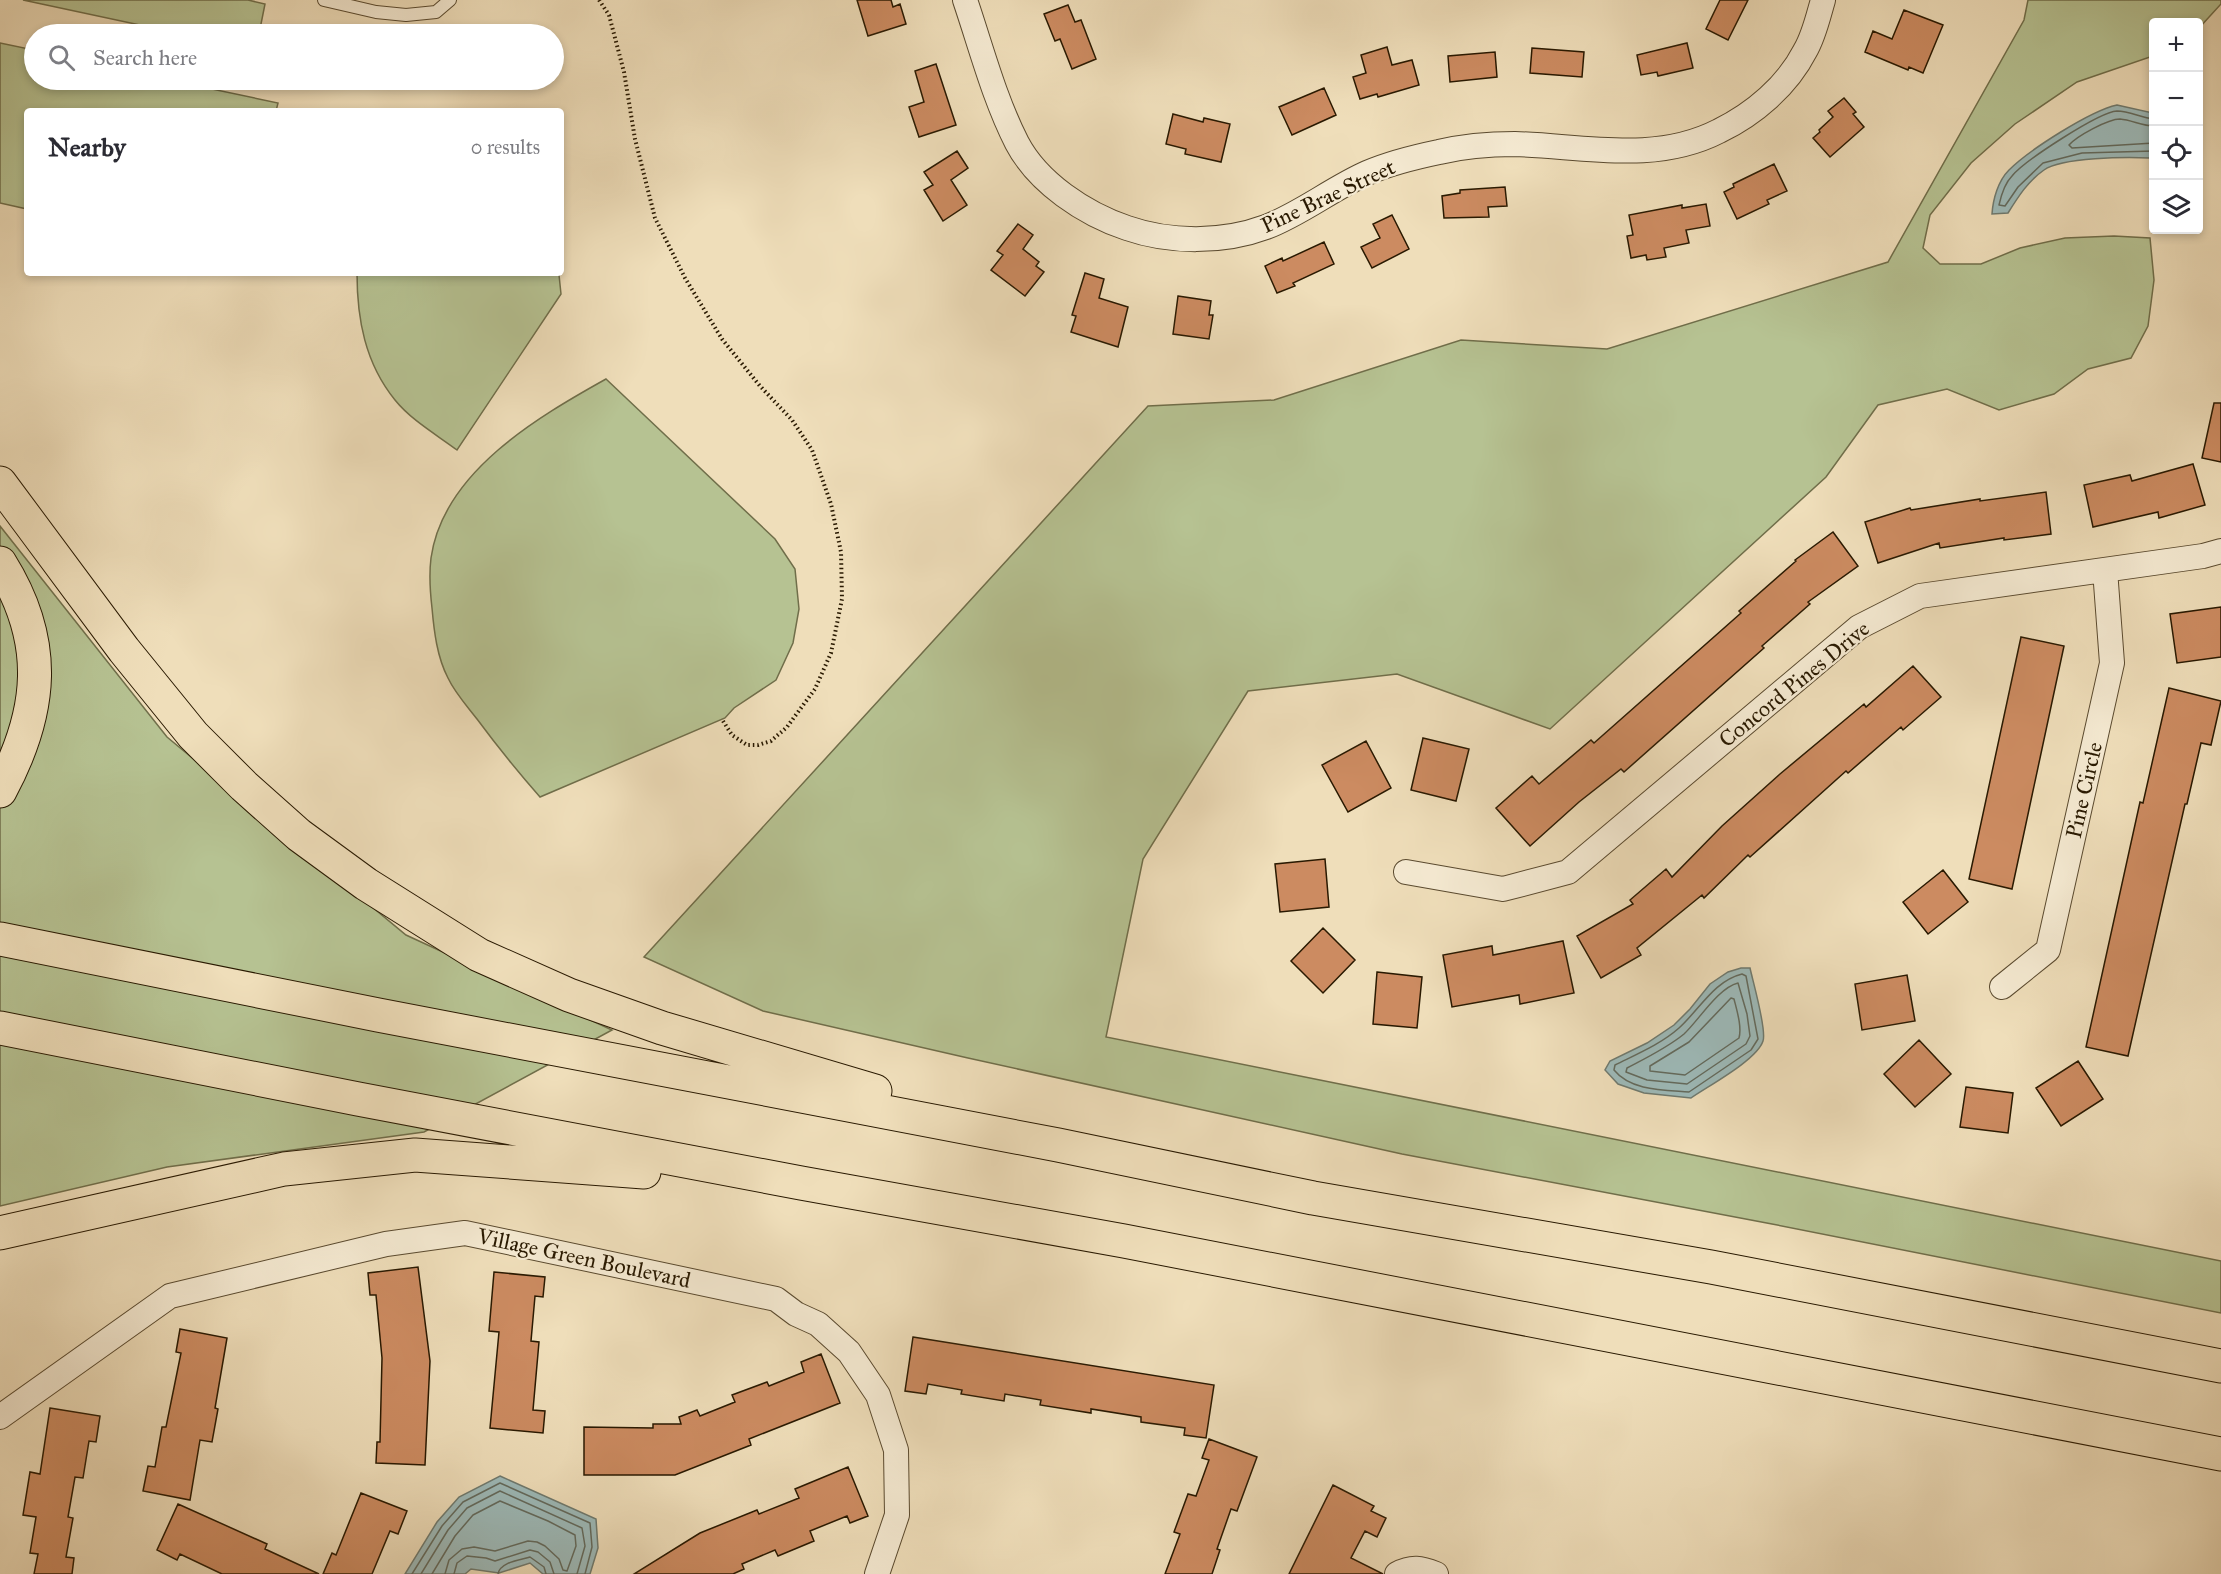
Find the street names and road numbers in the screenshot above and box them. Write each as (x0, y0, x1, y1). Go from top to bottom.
street label: Pine Brae Street (1257, 153, 1400, 239)
street label: Concord Pines Drive (1713, 615, 1875, 753)
street label: Pine Circle (2060, 739, 2108, 841)
street label: Village Green Boulevard (474, 1222, 693, 1294)

